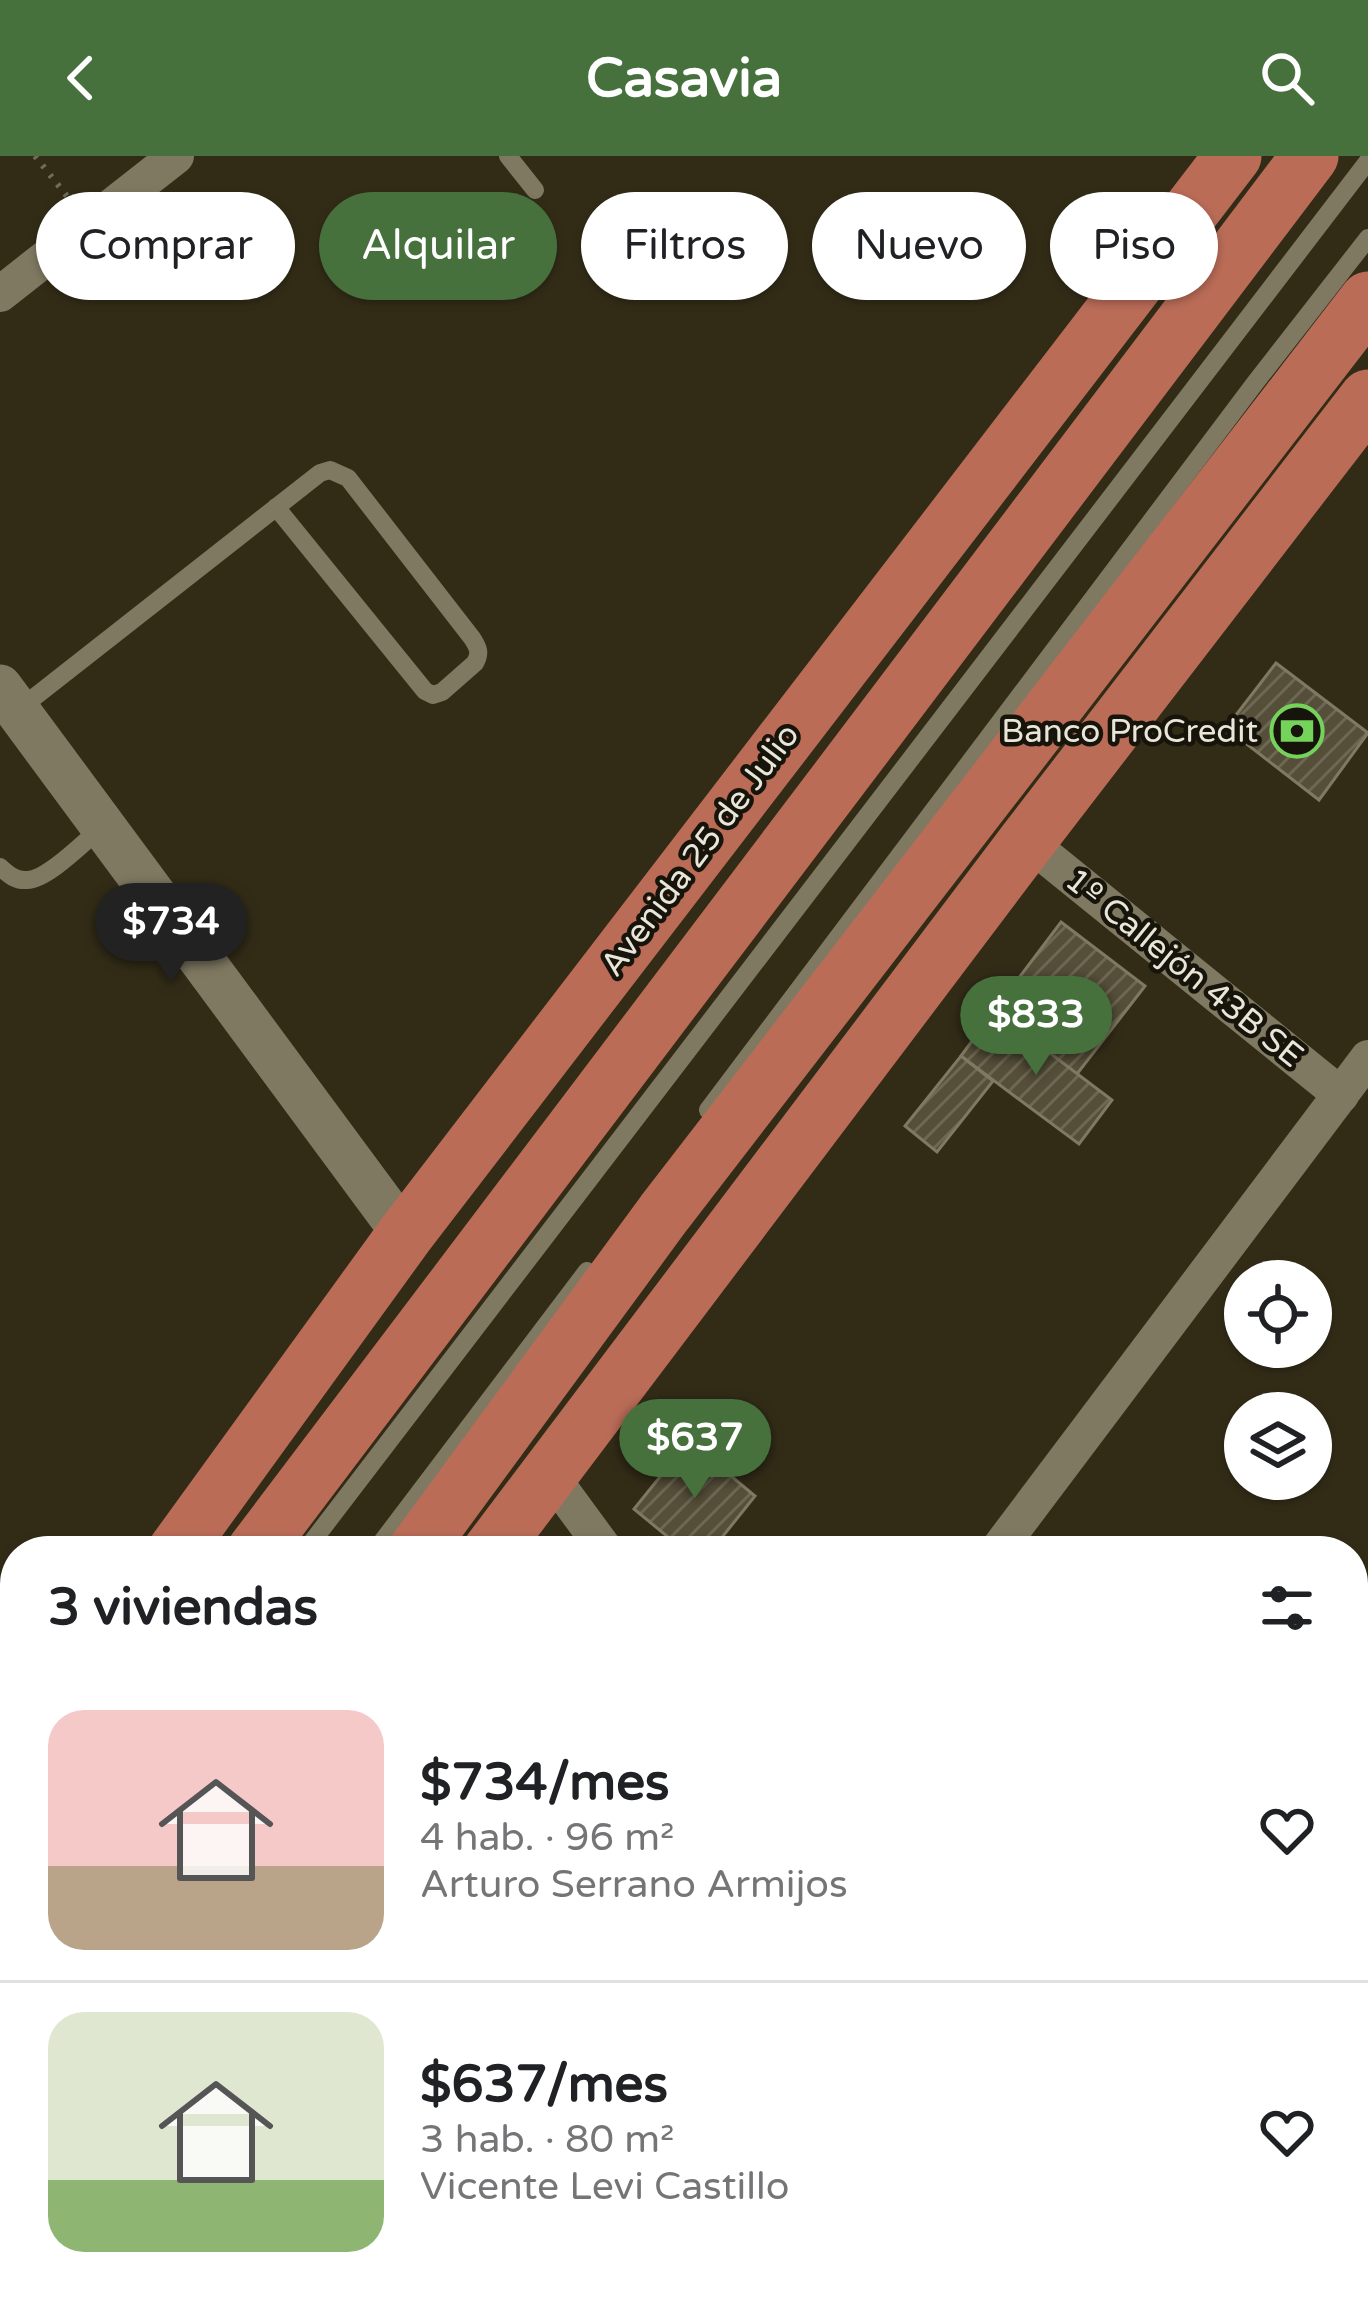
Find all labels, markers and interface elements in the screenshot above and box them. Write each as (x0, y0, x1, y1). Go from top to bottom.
icon: back (48, 45, 114, 111)
icon: search (1254, 45, 1320, 111)
text: Casavia (586, 46, 782, 111)
chip: Comprar (36, 192, 295, 300)
chip: Alquilar (319, 192, 557, 300)
chip: Filtros (581, 192, 788, 300)
chip: Nuevo (812, 192, 1026, 300)
chip: Piso (1050, 192, 1218, 300)
bank icon: Banco ProCredit (1269, 703, 1325, 759)
place label: Banco ProCredit (1001, 712, 1258, 751)
street label: Avenida 25 de Julio (592, 716, 808, 984)
street label: 1º Callejón 43B SE (1057, 860, 1311, 1076)
pin: $734 (100, 883, 242, 985)
text: $734 (122, 898, 220, 945)
pin: $833 (965, 976, 1107, 1078)
text: $833 (987, 991, 1085, 1038)
map controls (1224, 1260, 1332, 1500)
button: locate (1224, 1260, 1332, 1368)
button: layers (1224, 1392, 1332, 1500)
pin: $637 (624, 1399, 766, 1501)
text: $637 (646, 1414, 744, 1461)
icon: filters (1254, 1575, 1320, 1641)
text: 3 viviendas (48, 1577, 318, 1639)
text: $734/mes (420, 1752, 670, 1814)
icon: home (144, 1758, 288, 1902)
icon: heart (1254, 1797, 1320, 1863)
text: 4 hab. · 96 m² (420, 1814, 674, 1861)
text: Arturo Serrano Armijos (420, 1861, 848, 1908)
text: $637/mes (420, 2054, 668, 2116)
icon: home (144, 2060, 288, 2204)
icon: heart (1254, 2099, 1320, 2165)
text: 3 hab. · 80 m² (420, 2116, 674, 2163)
text: Vicente Levi Castillo (420, 2163, 789, 2210)

